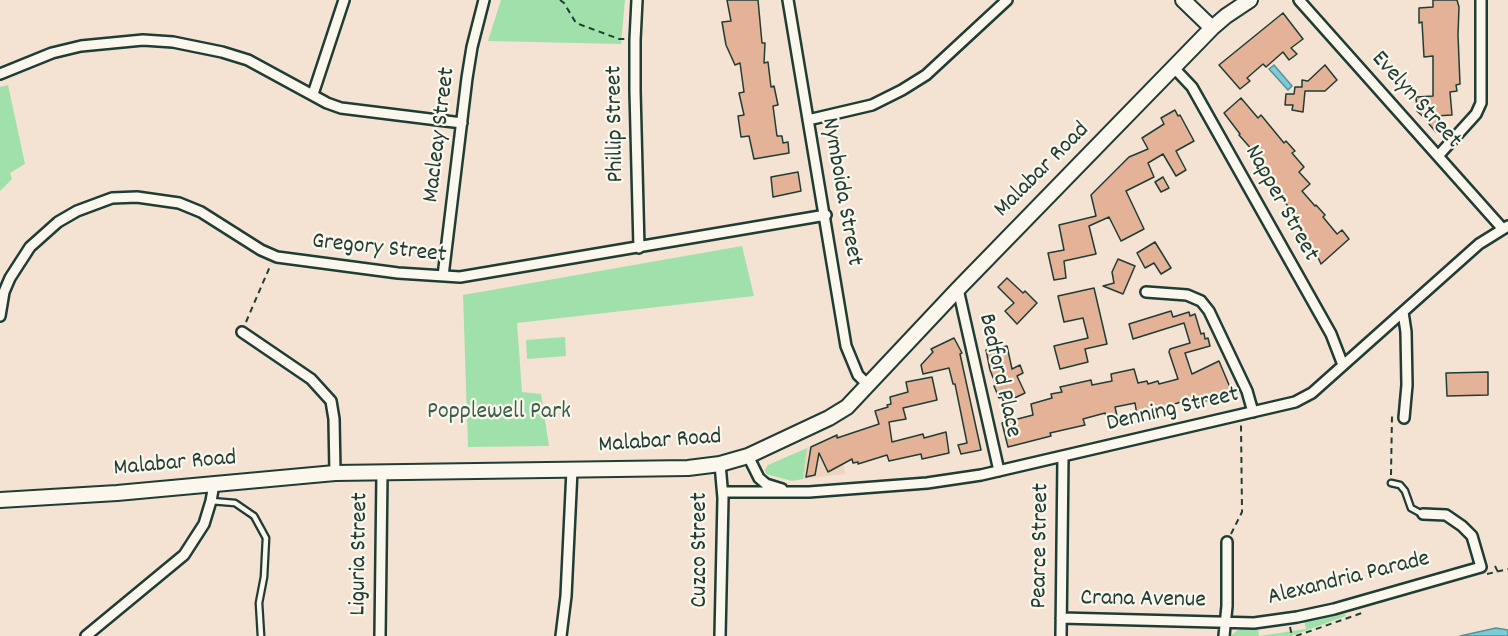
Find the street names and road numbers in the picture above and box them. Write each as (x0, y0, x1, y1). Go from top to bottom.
street label: Evelyn Street (1364, 46, 1466, 156)
street label: Phillip Street (602, 65, 632, 183)
street label: Macleay Street (418, 66, 464, 204)
street label: Nymboida Street (813, 116, 867, 268)
street label: Malabar Road (989, 117, 1097, 225)
street label: Napper Street (1236, 141, 1324, 267)
street label: Gregory Street (310, 229, 448, 271)
street label: Bedford Place (970, 311, 1026, 441)
street label: Denning Street (1104, 382, 1242, 440)
street label: Malabar Road (598, 424, 722, 462)
street label: Malabar Road (112, 445, 238, 485)
street label: Pearce Street (1027, 483, 1057, 609)
street label: Liguria Street (346, 492, 376, 616)
street label: Cuzco Street (688, 492, 716, 608)
street label: Alexandria Parade (1265, 546, 1433, 614)
street label: Crana Avenue (1080, 586, 1206, 616)

